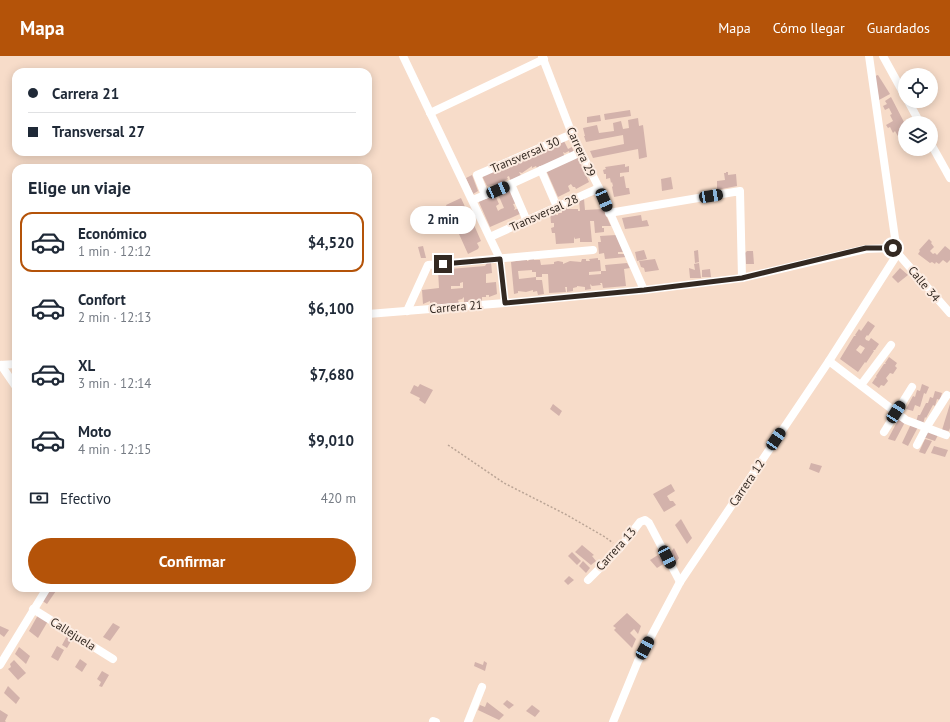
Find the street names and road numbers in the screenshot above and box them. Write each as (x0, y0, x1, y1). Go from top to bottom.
street label: Carrera 29 (563, 125, 599, 179)
street label: Transversal 30 (488, 133, 562, 176)
street label: Transversal 28 (507, 191, 580, 234)
street label: Calle 34 (905, 263, 944, 305)
street label: Carrera 21 (429, 297, 483, 316)
street label: Carrera 12 (725, 456, 768, 509)
street label: Carrera 13 (592, 524, 639, 573)
street label: Callejuela (48, 614, 99, 653)

